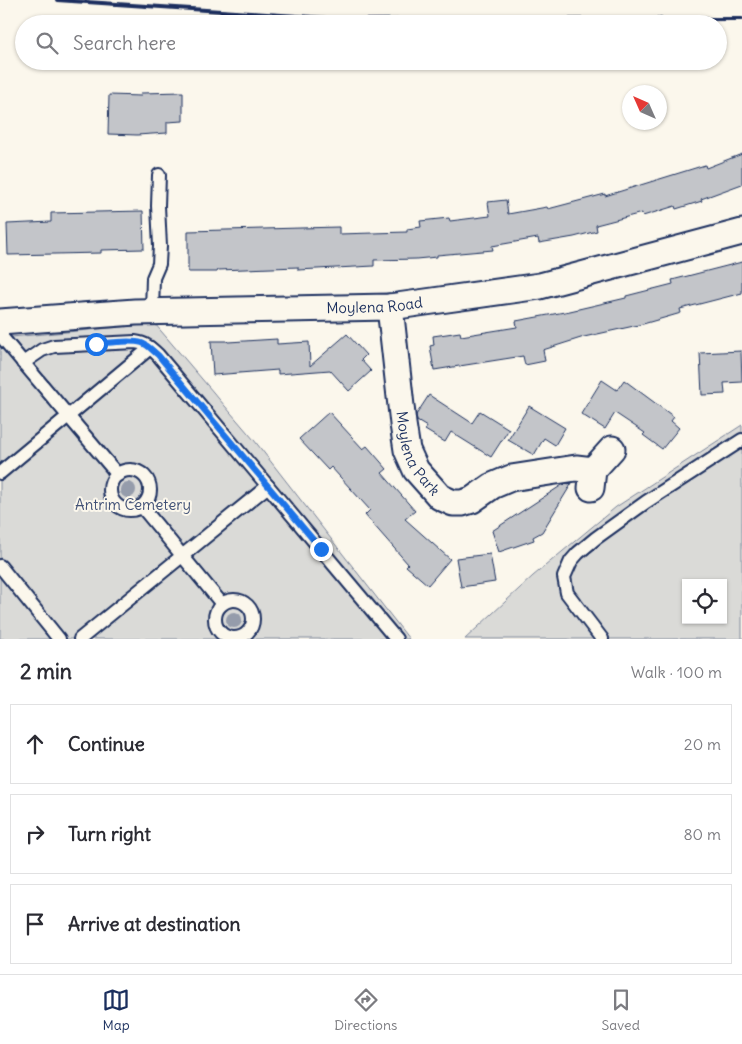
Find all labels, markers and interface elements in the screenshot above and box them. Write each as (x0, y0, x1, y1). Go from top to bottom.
search box (15, 15, 727, 70)
icon: search (33, 29, 61, 57)
text: Search here (73, 31, 176, 55)
north arrow (622, 85, 667, 130)
street label: Moylena Road (326, 293, 424, 317)
route start (85, 333, 108, 356)
street label: Moylena Park (393, 410, 444, 500)
park label: Antrim Cemetery (75, 495, 191, 514)
route end (310, 538, 333, 561)
map controls (682, 579, 727, 624)
button: locate (682, 579, 727, 624)
text: 2 min (20, 658, 72, 685)
text: Walk · 100 m (631, 662, 722, 682)
icon: ahead (21, 730, 49, 758)
text: Continue (68, 732, 145, 756)
text: 20 m (684, 734, 721, 754)
icon: right (21, 820, 49, 848)
text: Turn right (68, 822, 151, 846)
text: 80 m (683, 824, 721, 844)
icon: arrive (21, 910, 49, 938)
text: Arrive at destination (68, 912, 241, 936)
tab: Map (102, 986, 130, 1034)
tab: Directions (334, 986, 397, 1034)
tab: Saved (602, 986, 640, 1034)

